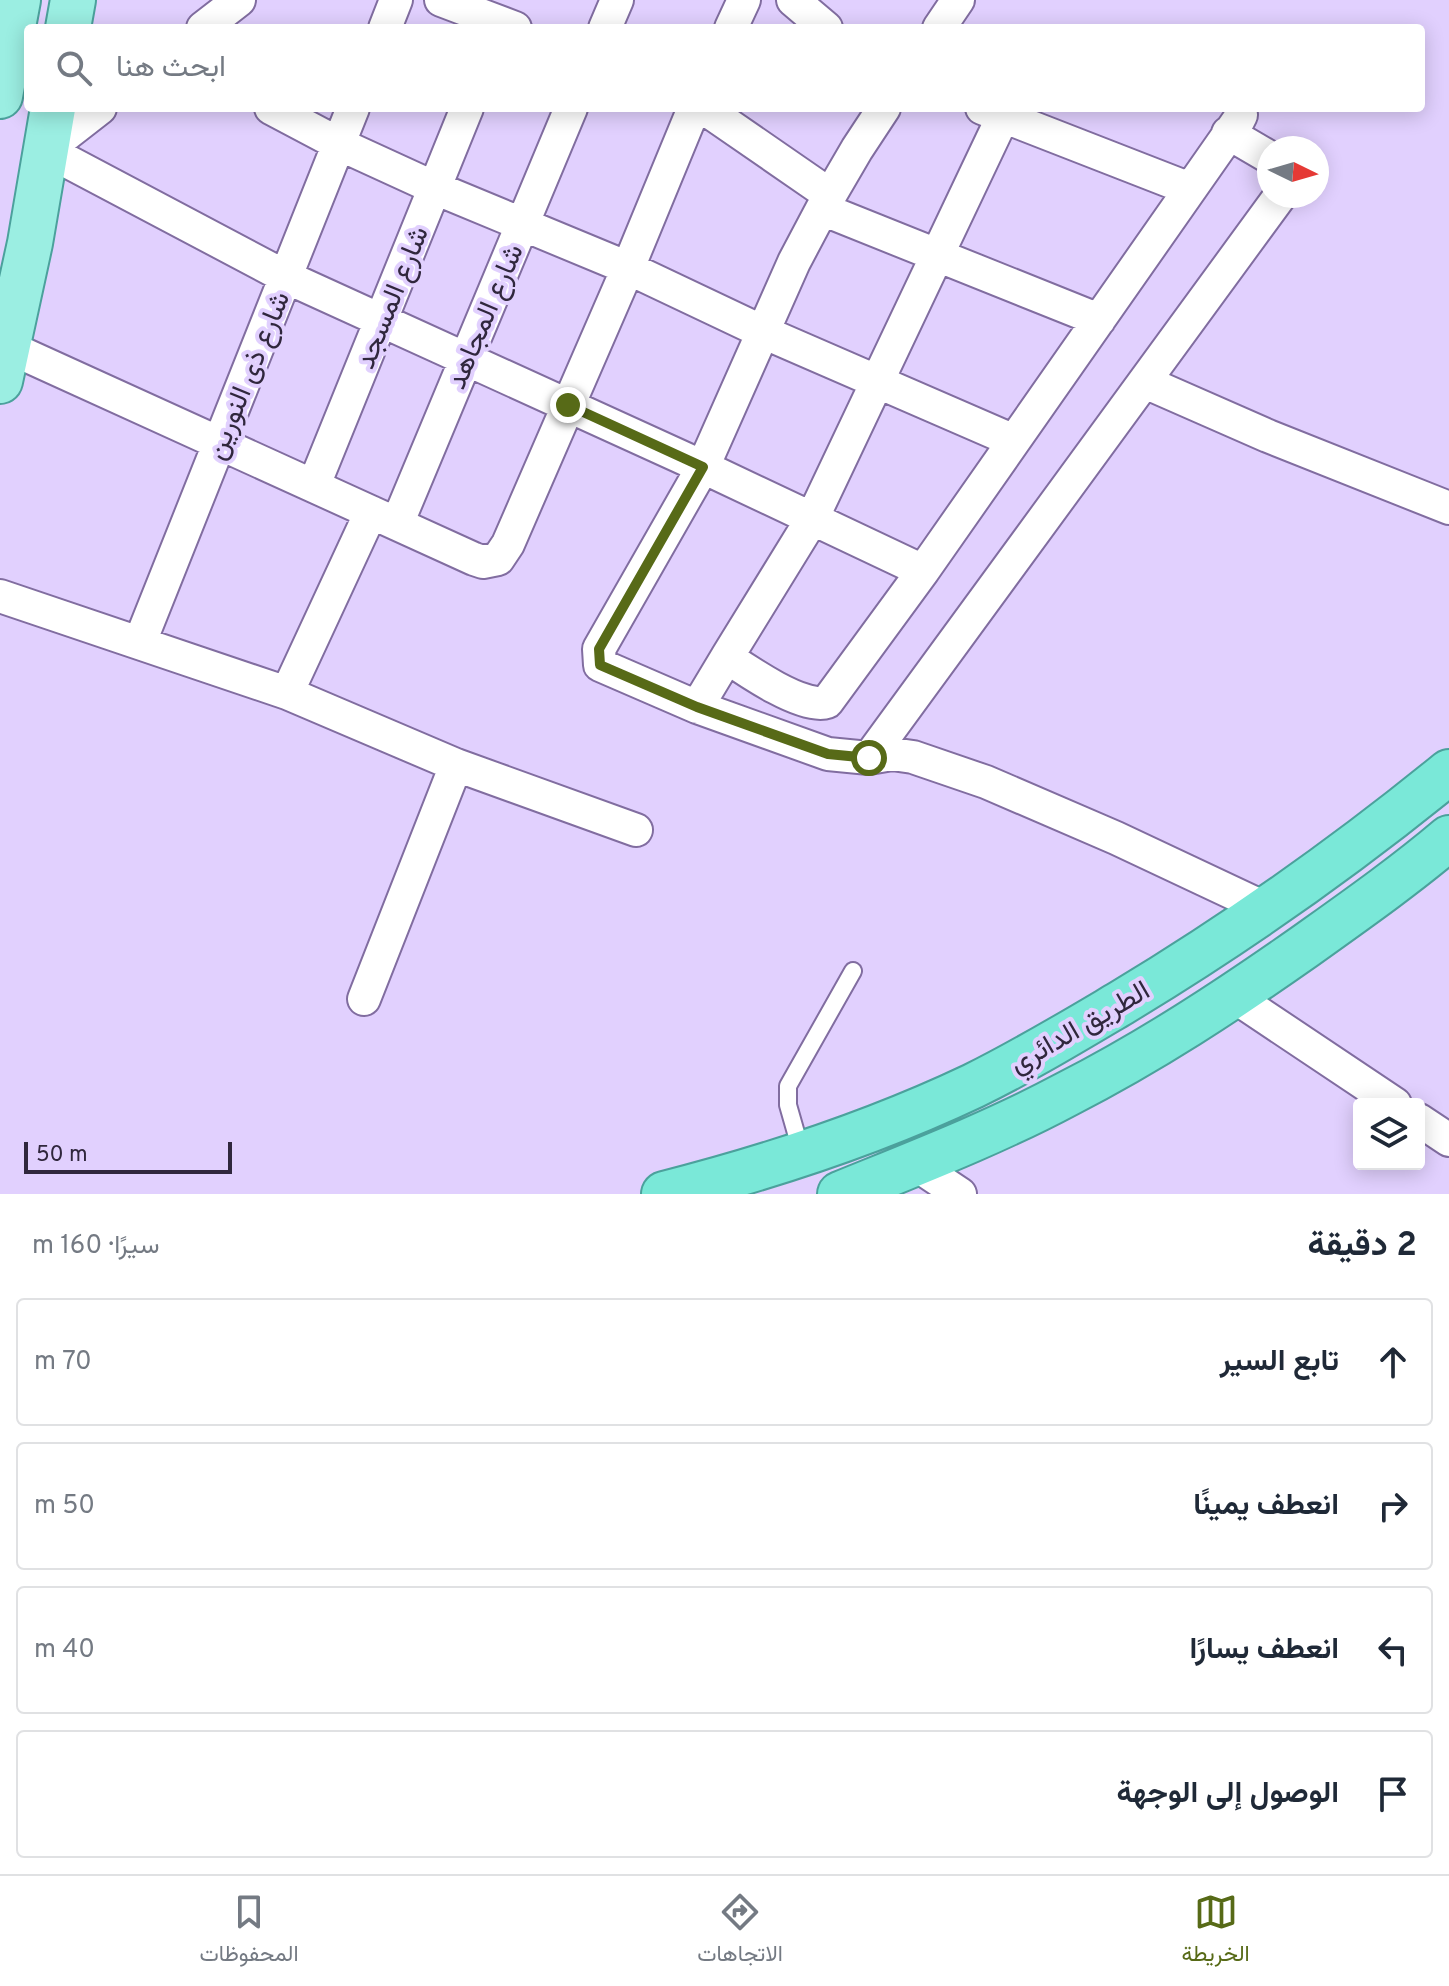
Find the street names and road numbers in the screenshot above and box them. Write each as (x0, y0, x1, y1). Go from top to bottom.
street label: شارع المسجد (349, 221, 439, 375)
street label: شارع المجاهد (440, 239, 533, 395)
street label: شارع ذى النورين (200, 287, 300, 466)
street label: الطريق الدائري (1004, 974, 1158, 1085)

